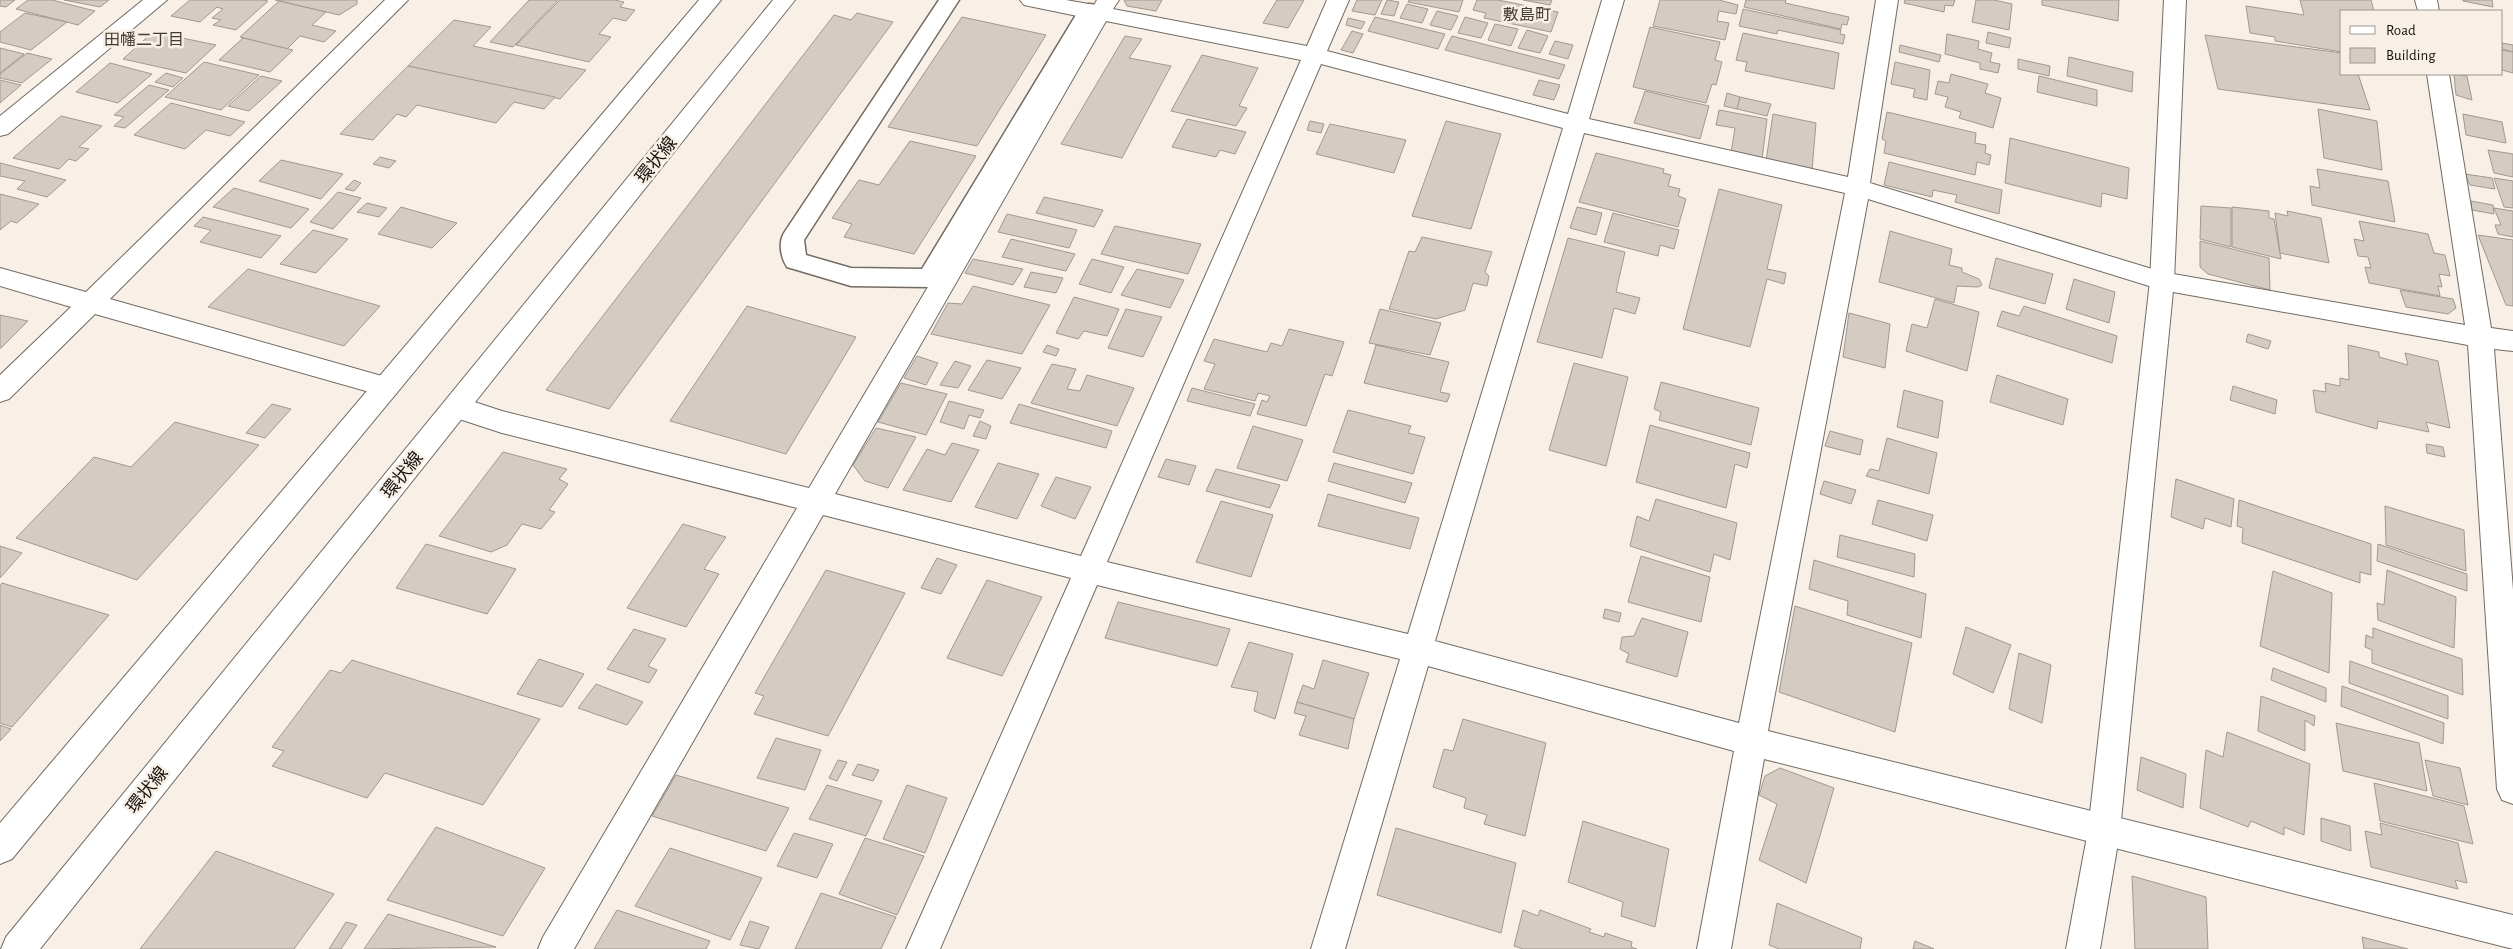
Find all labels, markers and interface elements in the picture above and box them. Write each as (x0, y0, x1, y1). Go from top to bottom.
district label: 敷島町 (1503, 6, 1551, 23)
legend (2340, 10, 2503, 75)
text: Road (2386, 23, 2416, 38)
district label: 田幡二丁目 (104, 31, 184, 48)
text: Building (2386, 48, 2436, 63)
street label: 環状線 (631, 133, 681, 187)
street label: 環状線 (377, 448, 427, 502)
street label: 環状線 (122, 763, 172, 817)

